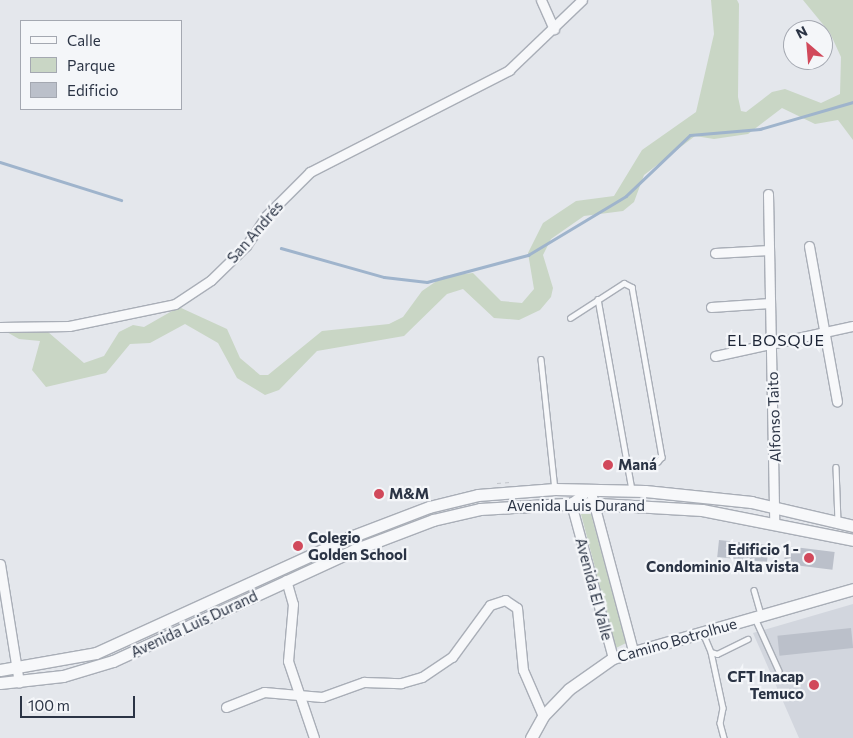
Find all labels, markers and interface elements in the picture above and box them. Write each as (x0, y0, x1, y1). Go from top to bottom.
legend (20, 20, 182, 110)
north arrow (783, 20, 833, 70)
text: N (793, 22, 810, 42)
text: Calle (67, 31, 101, 49)
text: Parque (67, 56, 115, 74)
text: Edificio (67, 81, 118, 99)
street label: San Andrés (223, 197, 287, 267)
district label: EL BOSQUE (726, 330, 826, 350)
street label: Alfonso Taito (763, 371, 785, 463)
place label: Maná (618, 456, 657, 474)
marker: Maná (602, 459, 614, 471)
place label: M&M (389, 485, 429, 503)
marker: M&M (373, 488, 385, 500)
street label: Avenida Luis Durand (507, 497, 645, 515)
place label: Colegio Golden School (308, 528, 407, 563)
street label: Avenida El Valle (572, 536, 616, 642)
marker: Colegio Golden School (292, 540, 304, 552)
place label: Edificio 1 - Condominio Alta vista (646, 540, 799, 575)
marker: Edificio 1 - Condominio Alta vista (803, 552, 815, 564)
street label: Avenida Luis Durand (128, 587, 260, 661)
street label: Camino Botrolhue (615, 614, 739, 666)
place label: CFT Inacap Temuco (727, 667, 804, 702)
marker: CFT Inacap Temuco (808, 679, 820, 691)
scale bar (22, 686, 138, 718)
text: 100 m (28, 696, 70, 714)

